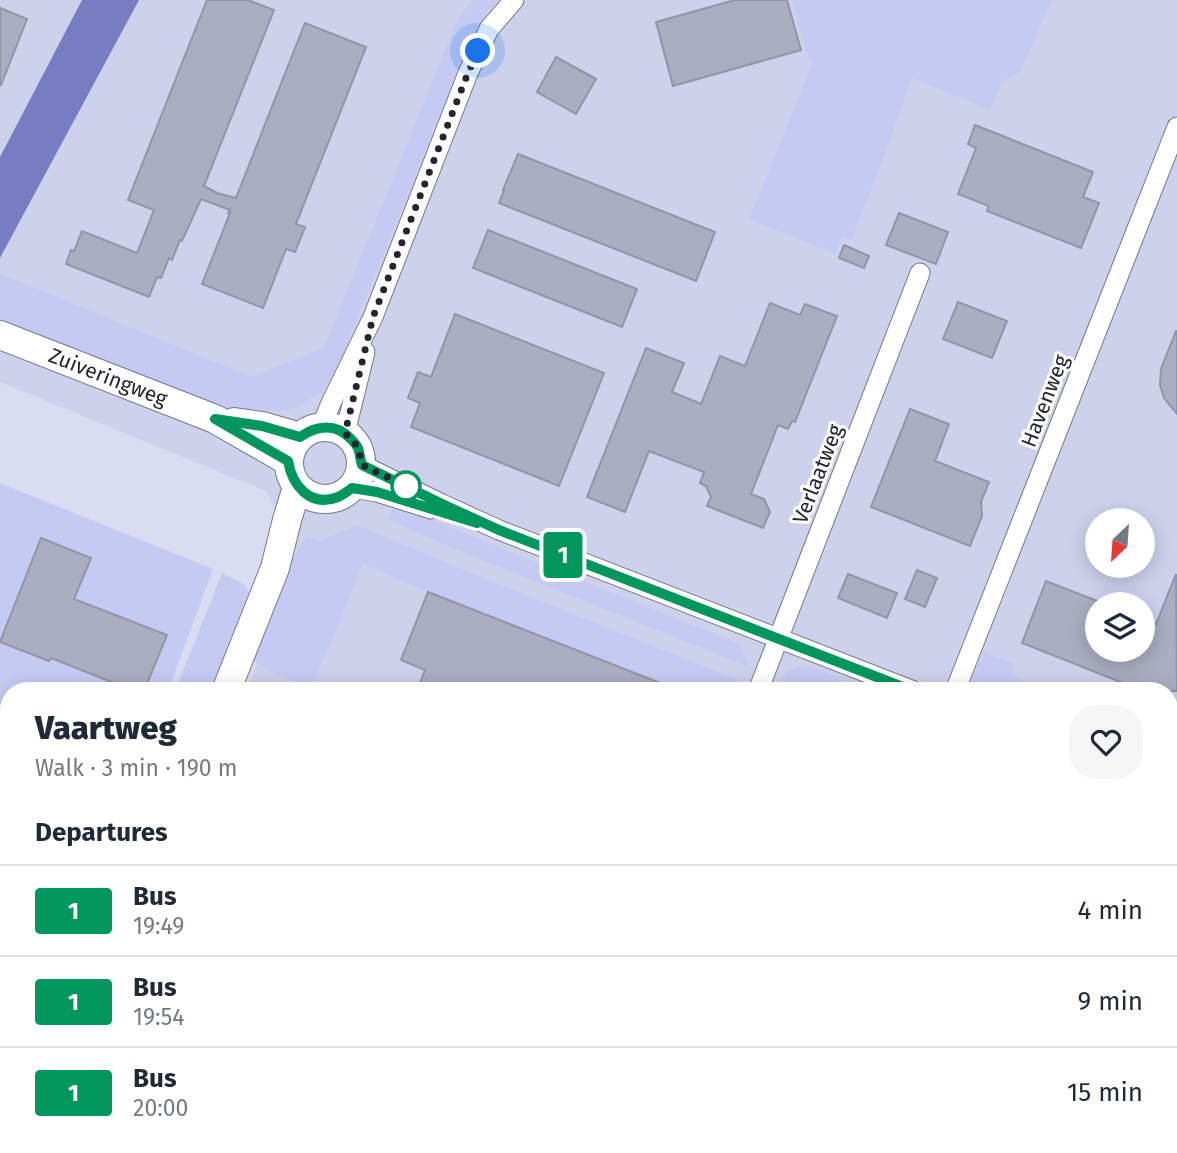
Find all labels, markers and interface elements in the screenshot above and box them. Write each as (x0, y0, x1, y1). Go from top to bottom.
your location (460, 33, 495, 68)
street label: Zuiveringweg (45, 342, 171, 412)
street label: Havenweg (1016, 351, 1075, 451)
street label: Verlaatweg (787, 420, 849, 527)
unlabelled marker (391, 471, 421, 501)
north arrow (1085, 508, 1155, 578)
map controls (1085, 508, 1155, 662)
line badge: 1 (540, 532, 586, 578)
text: 1 (557, 541, 569, 569)
button: layers (1085, 592, 1155, 662)
button: heart (1069, 705, 1143, 779)
text: Vaartweg (35, 708, 177, 748)
text: Walk · 3 min · 190 m (35, 754, 237, 782)
text: Departures (35, 817, 168, 848)
text: Bus (133, 881, 176, 912)
text: 4 min (1077, 895, 1143, 926)
text: 1 (68, 897, 79, 925)
text: 19:49 (133, 912, 184, 940)
text: Bus (133, 972, 176, 1003)
text: 9 min (1078, 986, 1143, 1017)
text: 1 (68, 988, 79, 1016)
text: 19:54 (133, 1003, 184, 1031)
text: Bus (133, 1063, 176, 1094)
text: 15 min (1067, 1077, 1143, 1108)
text: 1 (68, 1079, 79, 1107)
text: 20:00 (133, 1094, 188, 1122)

